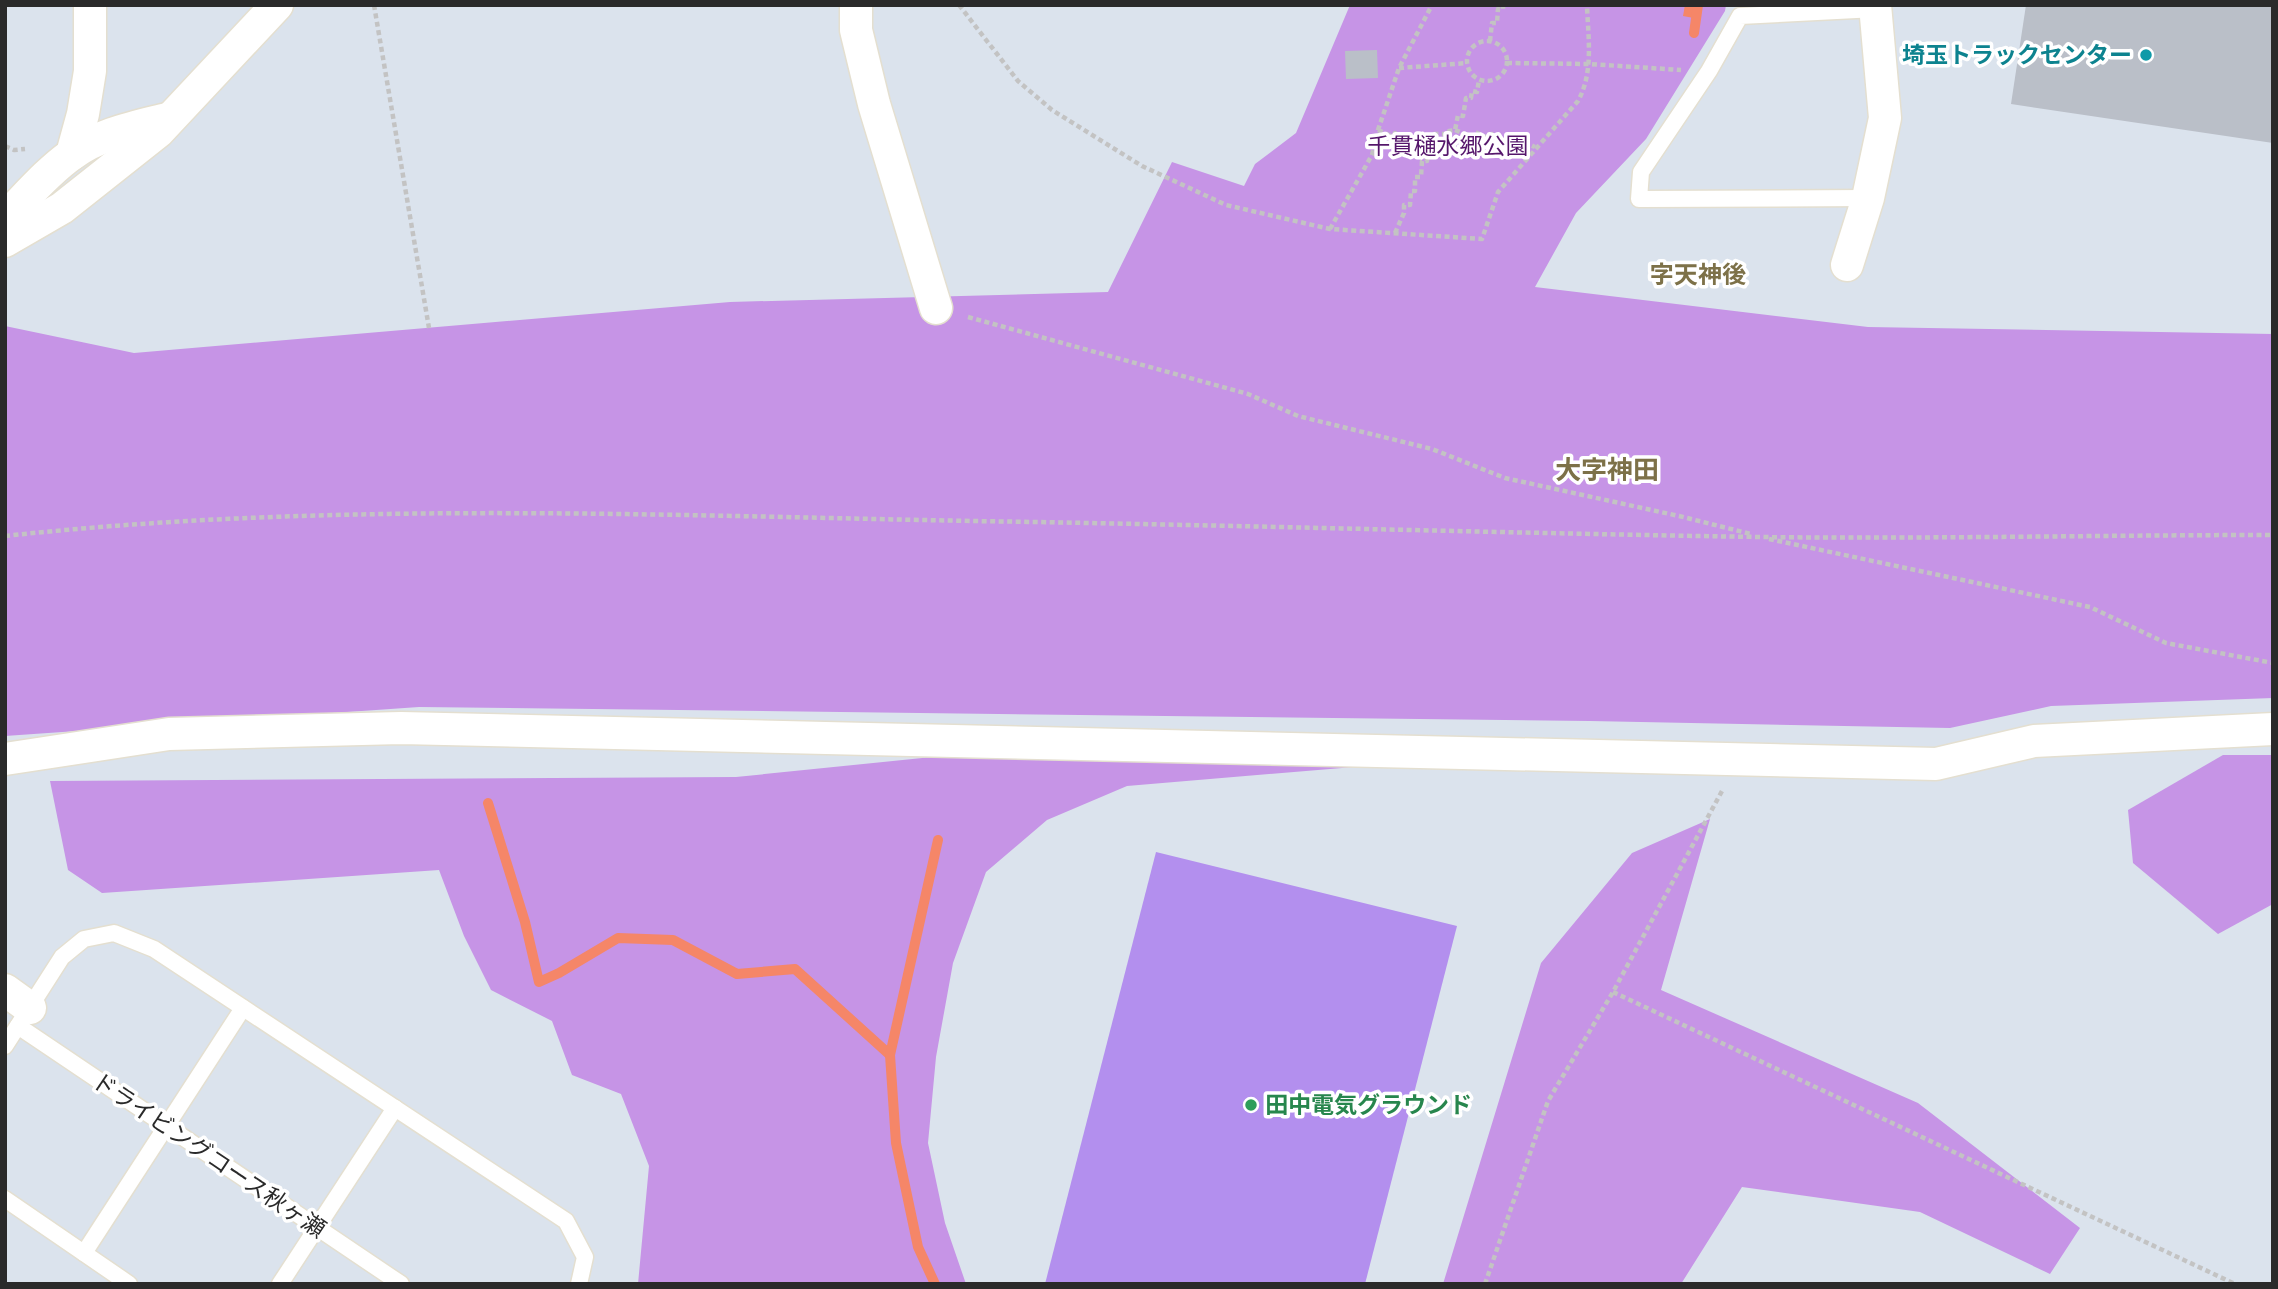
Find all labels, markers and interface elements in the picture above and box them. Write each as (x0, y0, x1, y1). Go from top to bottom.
place label: 埼玉トラックセンター (1902, 42, 2132, 68)
marker: 埼玉トラックセンター (2138, 47, 2154, 63)
park label: 千貫樋水郷公園 (1368, 133, 1529, 159)
district label: 字天神後 (1650, 261, 1746, 288)
district label: 大字神田 (1555, 455, 1659, 485)
street label: ドライビングコース秋ヶ瀬 (88, 1067, 330, 1243)
place label: 田中電気グラウンド (1265, 1092, 1472, 1118)
marker: 田中電気グラウンド (1243, 1097, 1259, 1113)

